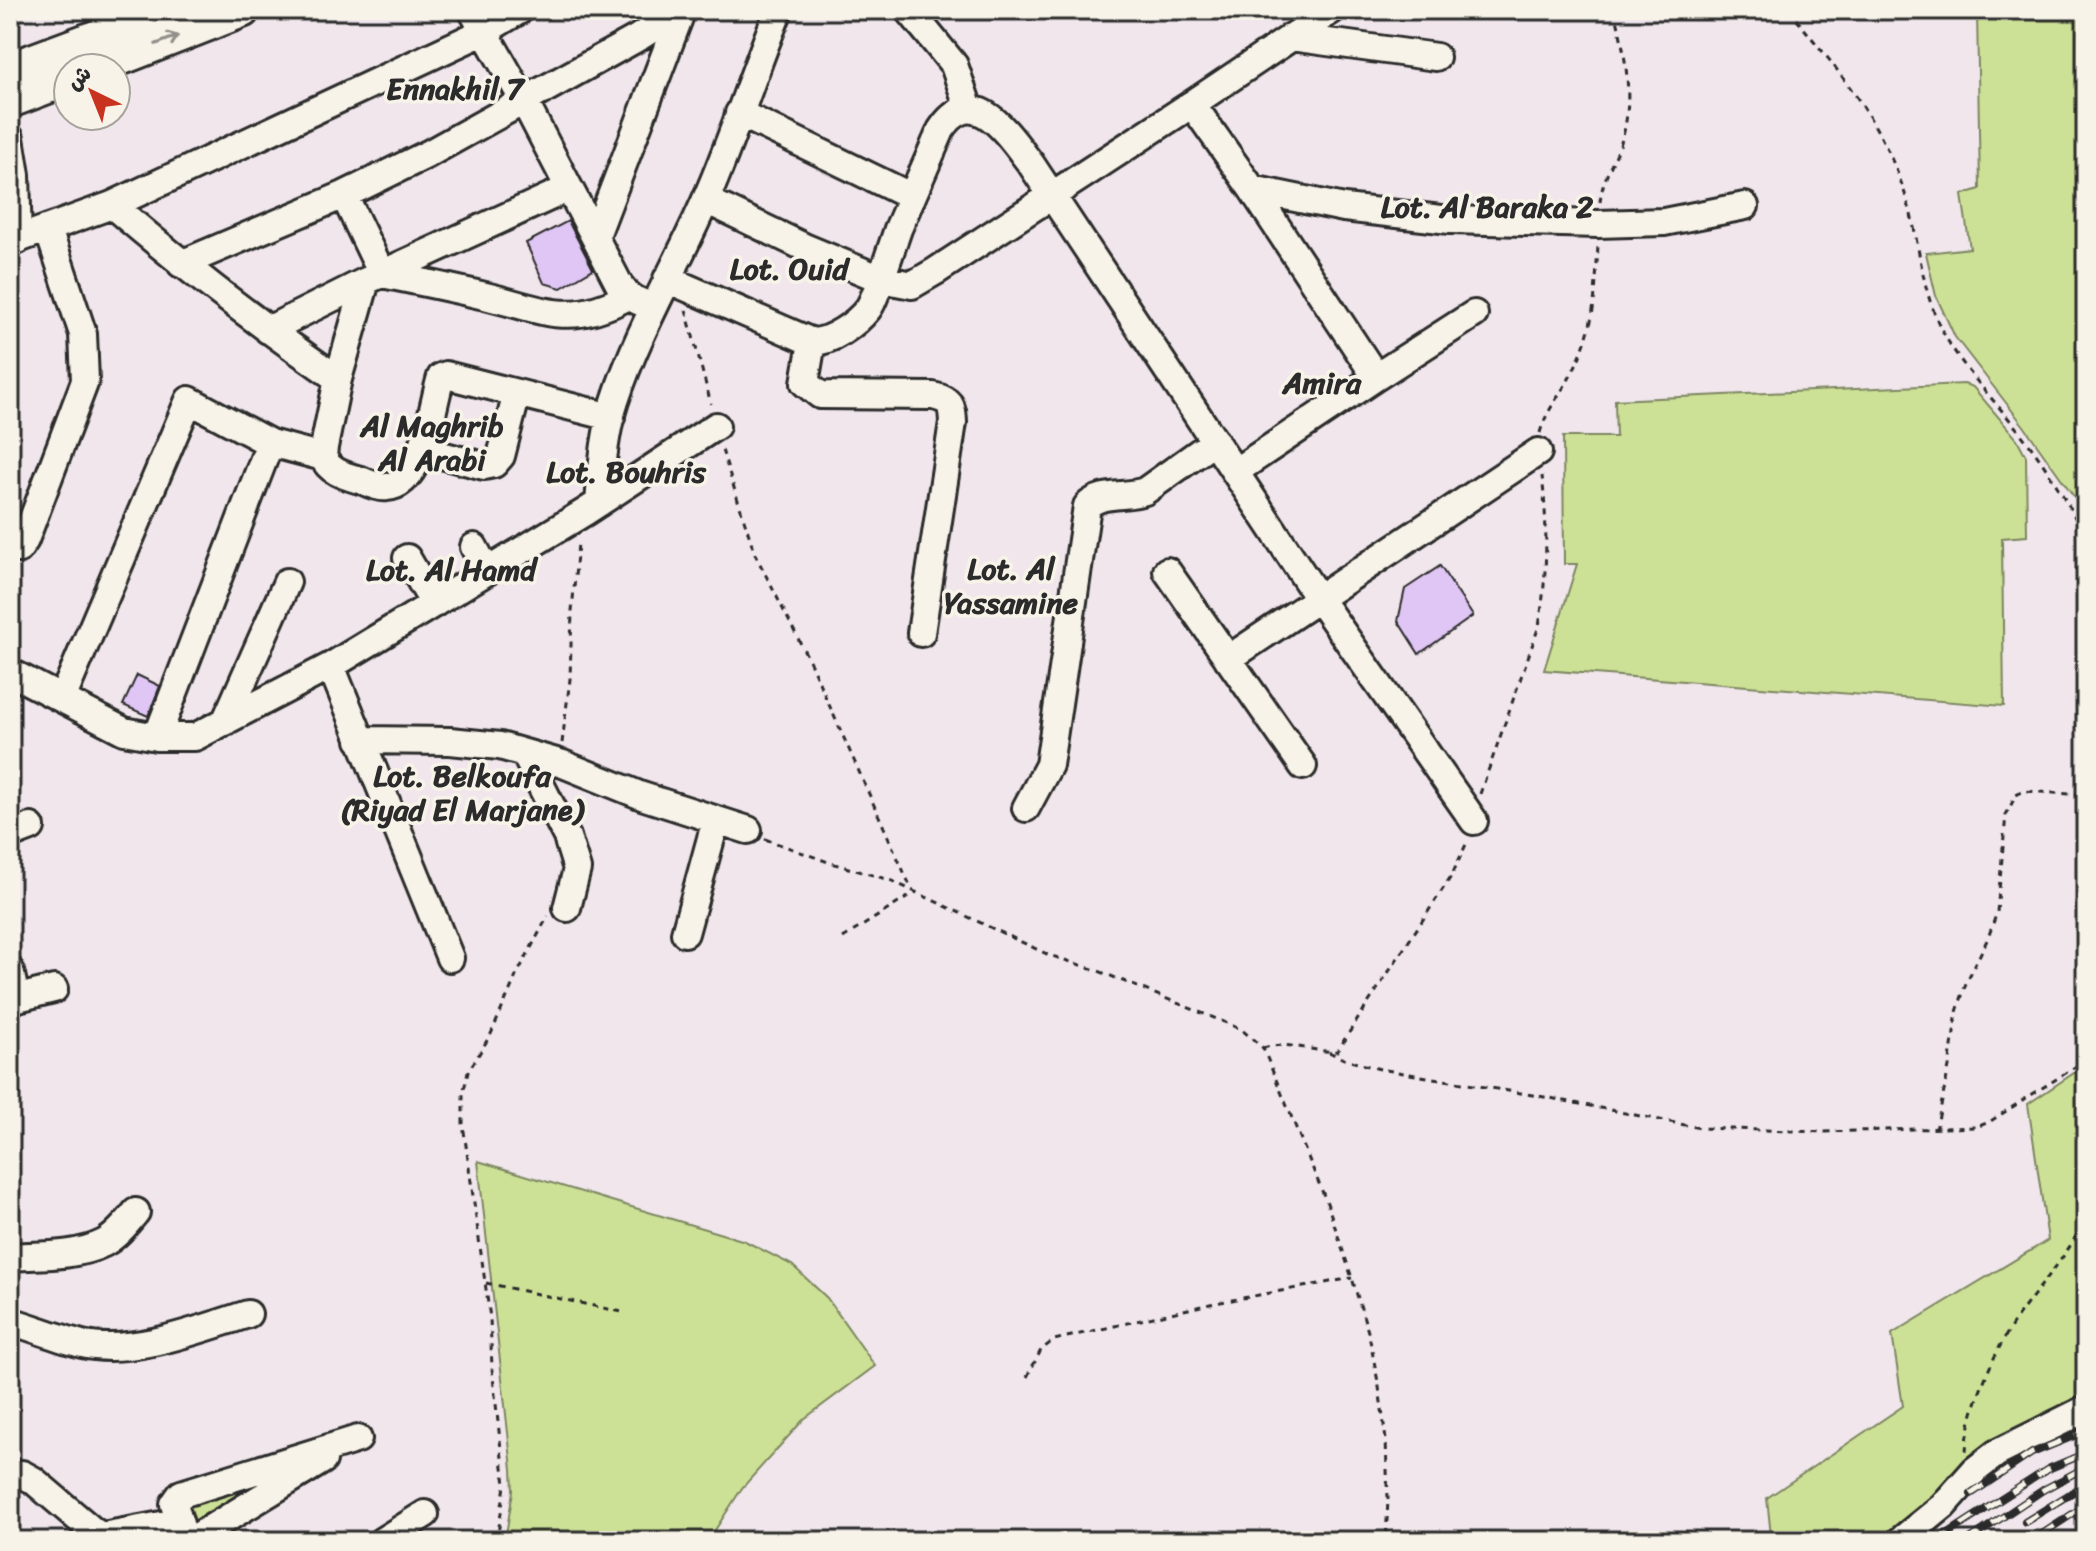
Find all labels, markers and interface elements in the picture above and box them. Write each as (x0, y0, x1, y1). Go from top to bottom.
one-way arrow (154, 32, 179, 46)
north arrow (52, 52, 132, 132)
text: ش (57, 55, 101, 100)
district label: Ennakhil 7 (386, 62, 527, 116)
district label: Lot. Al Baraka 2 (1381, 180, 1594, 234)
district label: Lot. Ouid (730, 242, 851, 296)
district label: Amira (1281, 356, 1362, 410)
district label: Al Maghrib Al Arabi (358, 399, 504, 487)
district label: Lot. Bouhris (546, 445, 707, 499)
district label: Lot. Al Yassamine (944, 542, 1079, 630)
district label: Lot. Al Hamd (366, 543, 539, 597)
district label: Lot. Belkoufa (Riyad El Marjane) (341, 749, 586, 837)

